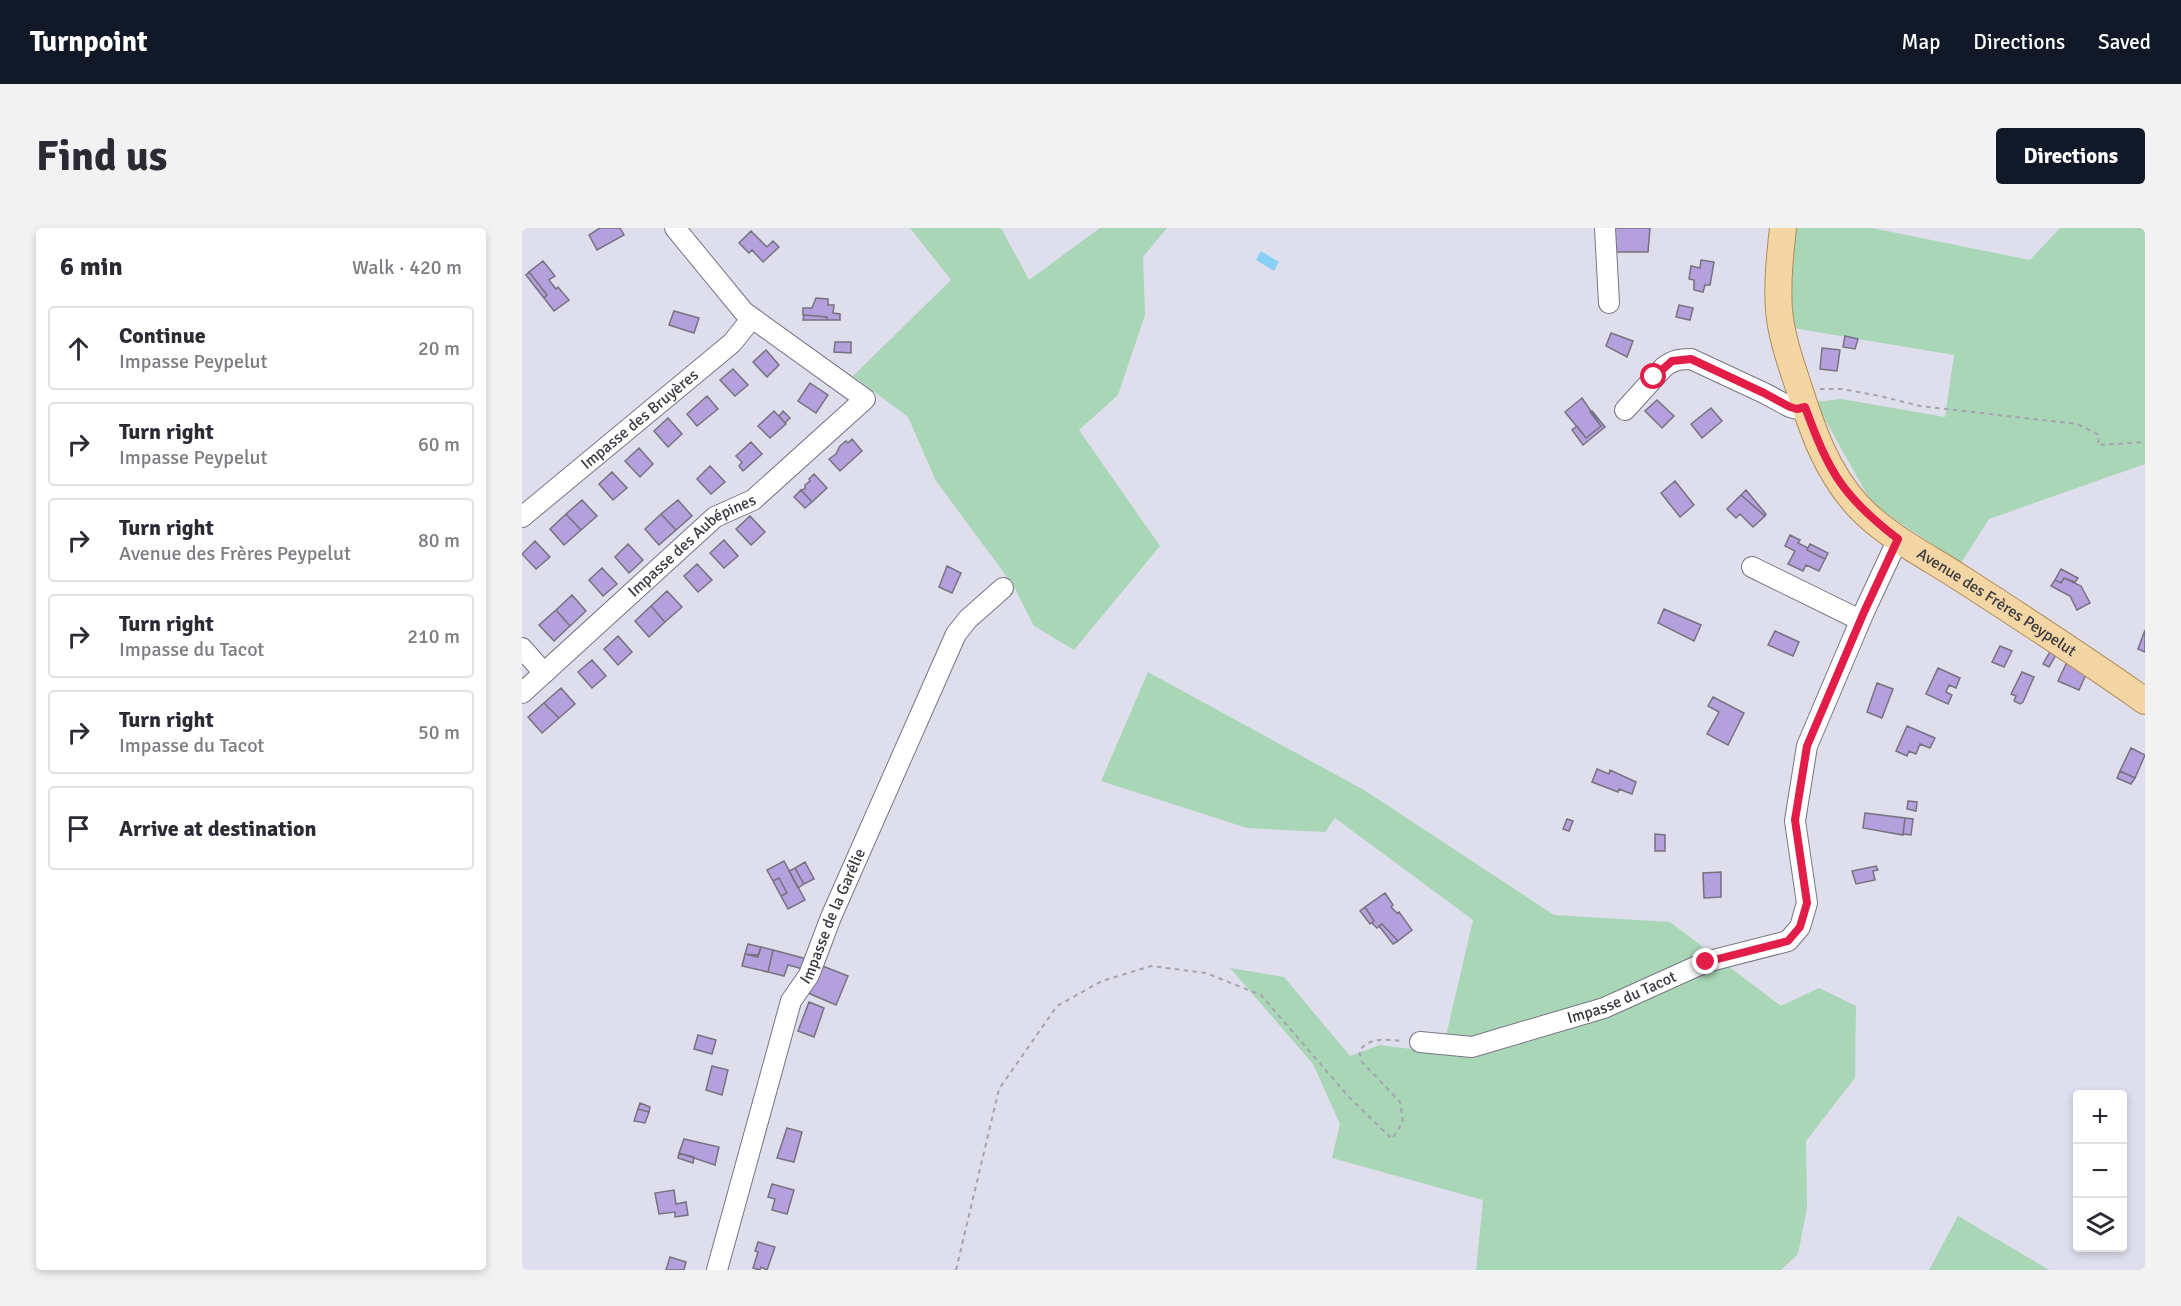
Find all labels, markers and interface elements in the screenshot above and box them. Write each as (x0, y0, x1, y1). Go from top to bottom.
text: Turnpoint (30, 25, 147, 59)
text: Map (1902, 29, 1940, 55)
text: Directions (1973, 29, 2065, 55)
text: Saved (2098, 29, 2151, 55)
button: Directions (1996, 128, 2145, 184)
text: Find us (36, 131, 167, 182)
text: 6 min (60, 251, 123, 283)
text: Walk · 420 m (352, 255, 462, 280)
text: Continue (119, 322, 206, 349)
icon: ahead (62, 332, 95, 365)
text: 20 m (418, 336, 460, 361)
text: Impasse Peypelut (119, 349, 268, 374)
route start (1640, 363, 1666, 389)
street label: Impasse des Bruyères (577, 365, 703, 474)
text: Turn right (119, 418, 214, 445)
icon: right (62, 428, 95, 461)
text: 60 m (418, 432, 460, 457)
text: Impasse Peypelut (119, 445, 268, 470)
street label: Impasse des Aubépines (624, 490, 759, 601)
text: Turn right (119, 514, 214, 541)
icon: right (62, 524, 95, 557)
text: 80 m (418, 528, 460, 553)
text: Avenue des Frères Peypelut (119, 541, 351, 566)
street label: Avenue des Frères Peypelut (1913, 544, 2080, 661)
text: Turn right (119, 610, 214, 637)
icon: right (62, 620, 95, 653)
text: 210 m (407, 624, 460, 649)
text: Impasse du Tacot (119, 637, 264, 662)
text: Turn right (119, 706, 214, 733)
icon: right (62, 716, 95, 749)
text: 50 m (418, 720, 460, 745)
text: Impasse du Tacot (119, 733, 264, 758)
icon: arrive (62, 812, 95, 845)
text: Arrive at destination (119, 815, 316, 842)
street label: Impasse de la Garélie (796, 845, 870, 988)
route end (1692, 948, 1718, 974)
street label: Impasse du Tacot (1565, 967, 1680, 1028)
map controls (2073, 1090, 2127, 1252)
button: + (2073, 1090, 2127, 1144)
button: − (2073, 1144, 2127, 1198)
button: layers (2073, 1198, 2127, 1252)

